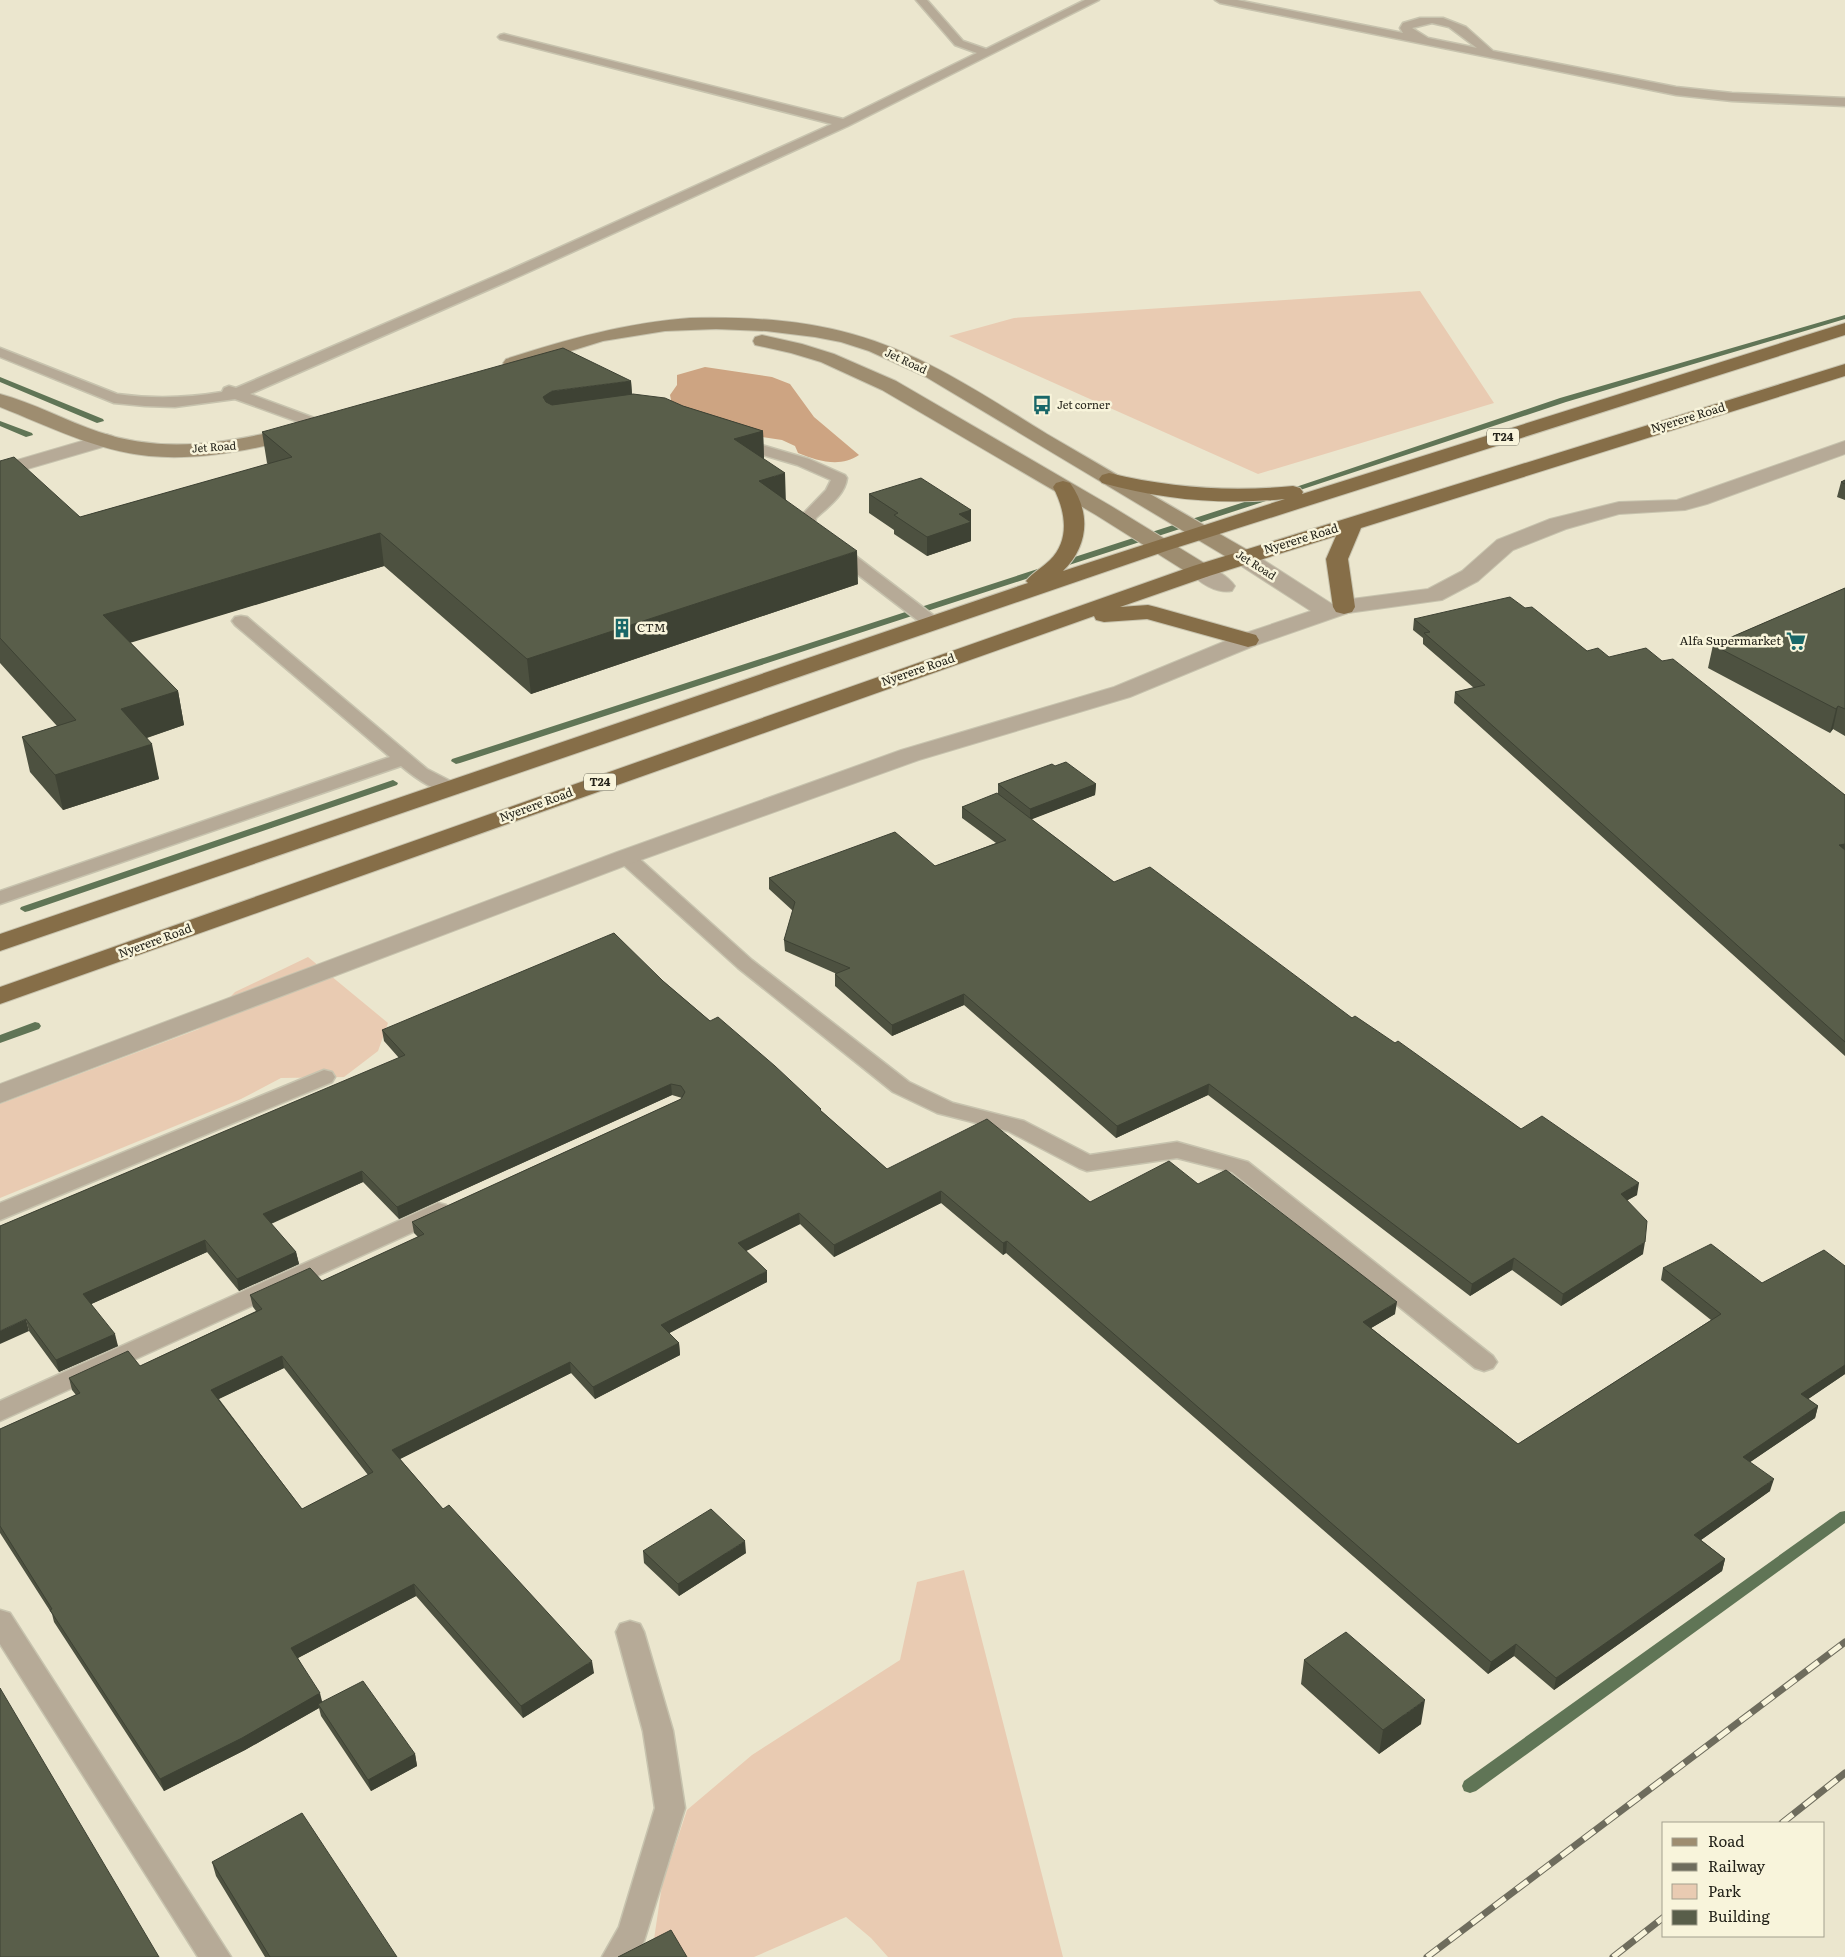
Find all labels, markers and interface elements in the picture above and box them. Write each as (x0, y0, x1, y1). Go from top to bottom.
street label: Jet Road (883, 343, 930, 377)
bus stop icon: Jet corner (1031, 394, 1053, 416)
place label: Jet corner (1057, 396, 1111, 412)
street label: Nyerere Road (1648, 397, 1728, 437)
road number: T24 (1487, 428, 1519, 446)
street label: Jet Road (191, 436, 237, 456)
street label: Nyerere Road (1261, 518, 1341, 558)
street label: Jet Road (1233, 546, 1280, 583)
building icon: CTM (611, 617, 633, 639)
place label: CTM (637, 618, 666, 636)
supermarket icon: Alfa Supermarket (1785, 630, 1807, 652)
place label: Alfa Supermarket (1679, 631, 1781, 649)
street label: Nyerere Road (878, 648, 958, 690)
road number: T24 (584, 774, 616, 790)
street label: Nyerere Road (496, 782, 576, 826)
street label: Nyerere Road (115, 918, 195, 962)
legend (1662, 1822, 1825, 1937)
text: Road (1708, 1829, 1744, 1852)
text: Railway (1708, 1854, 1766, 1877)
text: Park (1708, 1879, 1742, 1902)
text: Building (1708, 1904, 1770, 1927)

